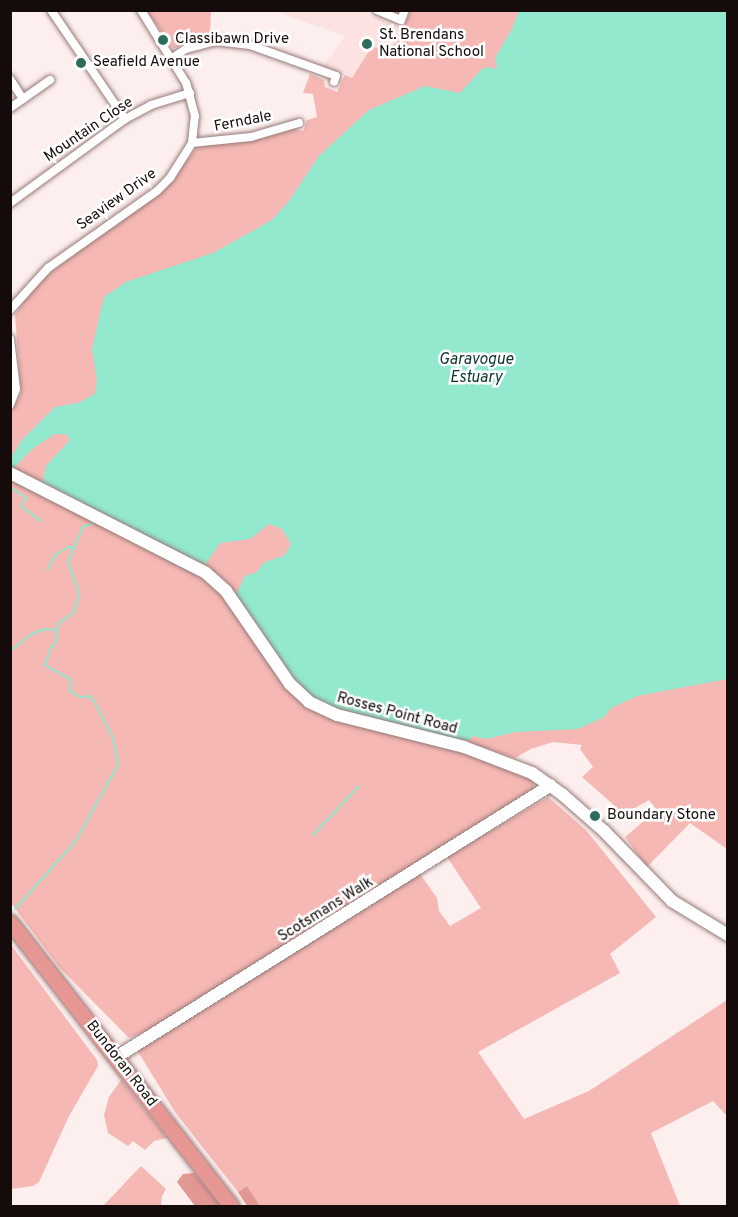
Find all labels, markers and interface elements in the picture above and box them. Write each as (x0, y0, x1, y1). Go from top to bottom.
place label: St. Brendans National School (379, 26, 484, 61)
place label: Classibawn Drive (175, 31, 289, 49)
marker: Classibawn Drive (156, 33, 170, 47)
marker: St. Brendans National School (360, 37, 374, 51)
place label: Seafield Avenue (93, 54, 201, 72)
marker: Seafield Avenue (74, 56, 88, 70)
street label: Mountain Close (41, 94, 137, 166)
street label: Ferndale (213, 108, 273, 136)
street label: Seaview Drive (74, 165, 160, 235)
water label: Garavogue Estuary (439, 350, 513, 388)
street label: Rosses Point Road (335, 689, 459, 739)
place label: Boundary Stone (607, 807, 716, 825)
marker: Boundary Stone (588, 809, 602, 823)
street label: Scotsmans Walk (275, 873, 377, 947)
street label: Bundoran Road (82, 1017, 160, 1111)

